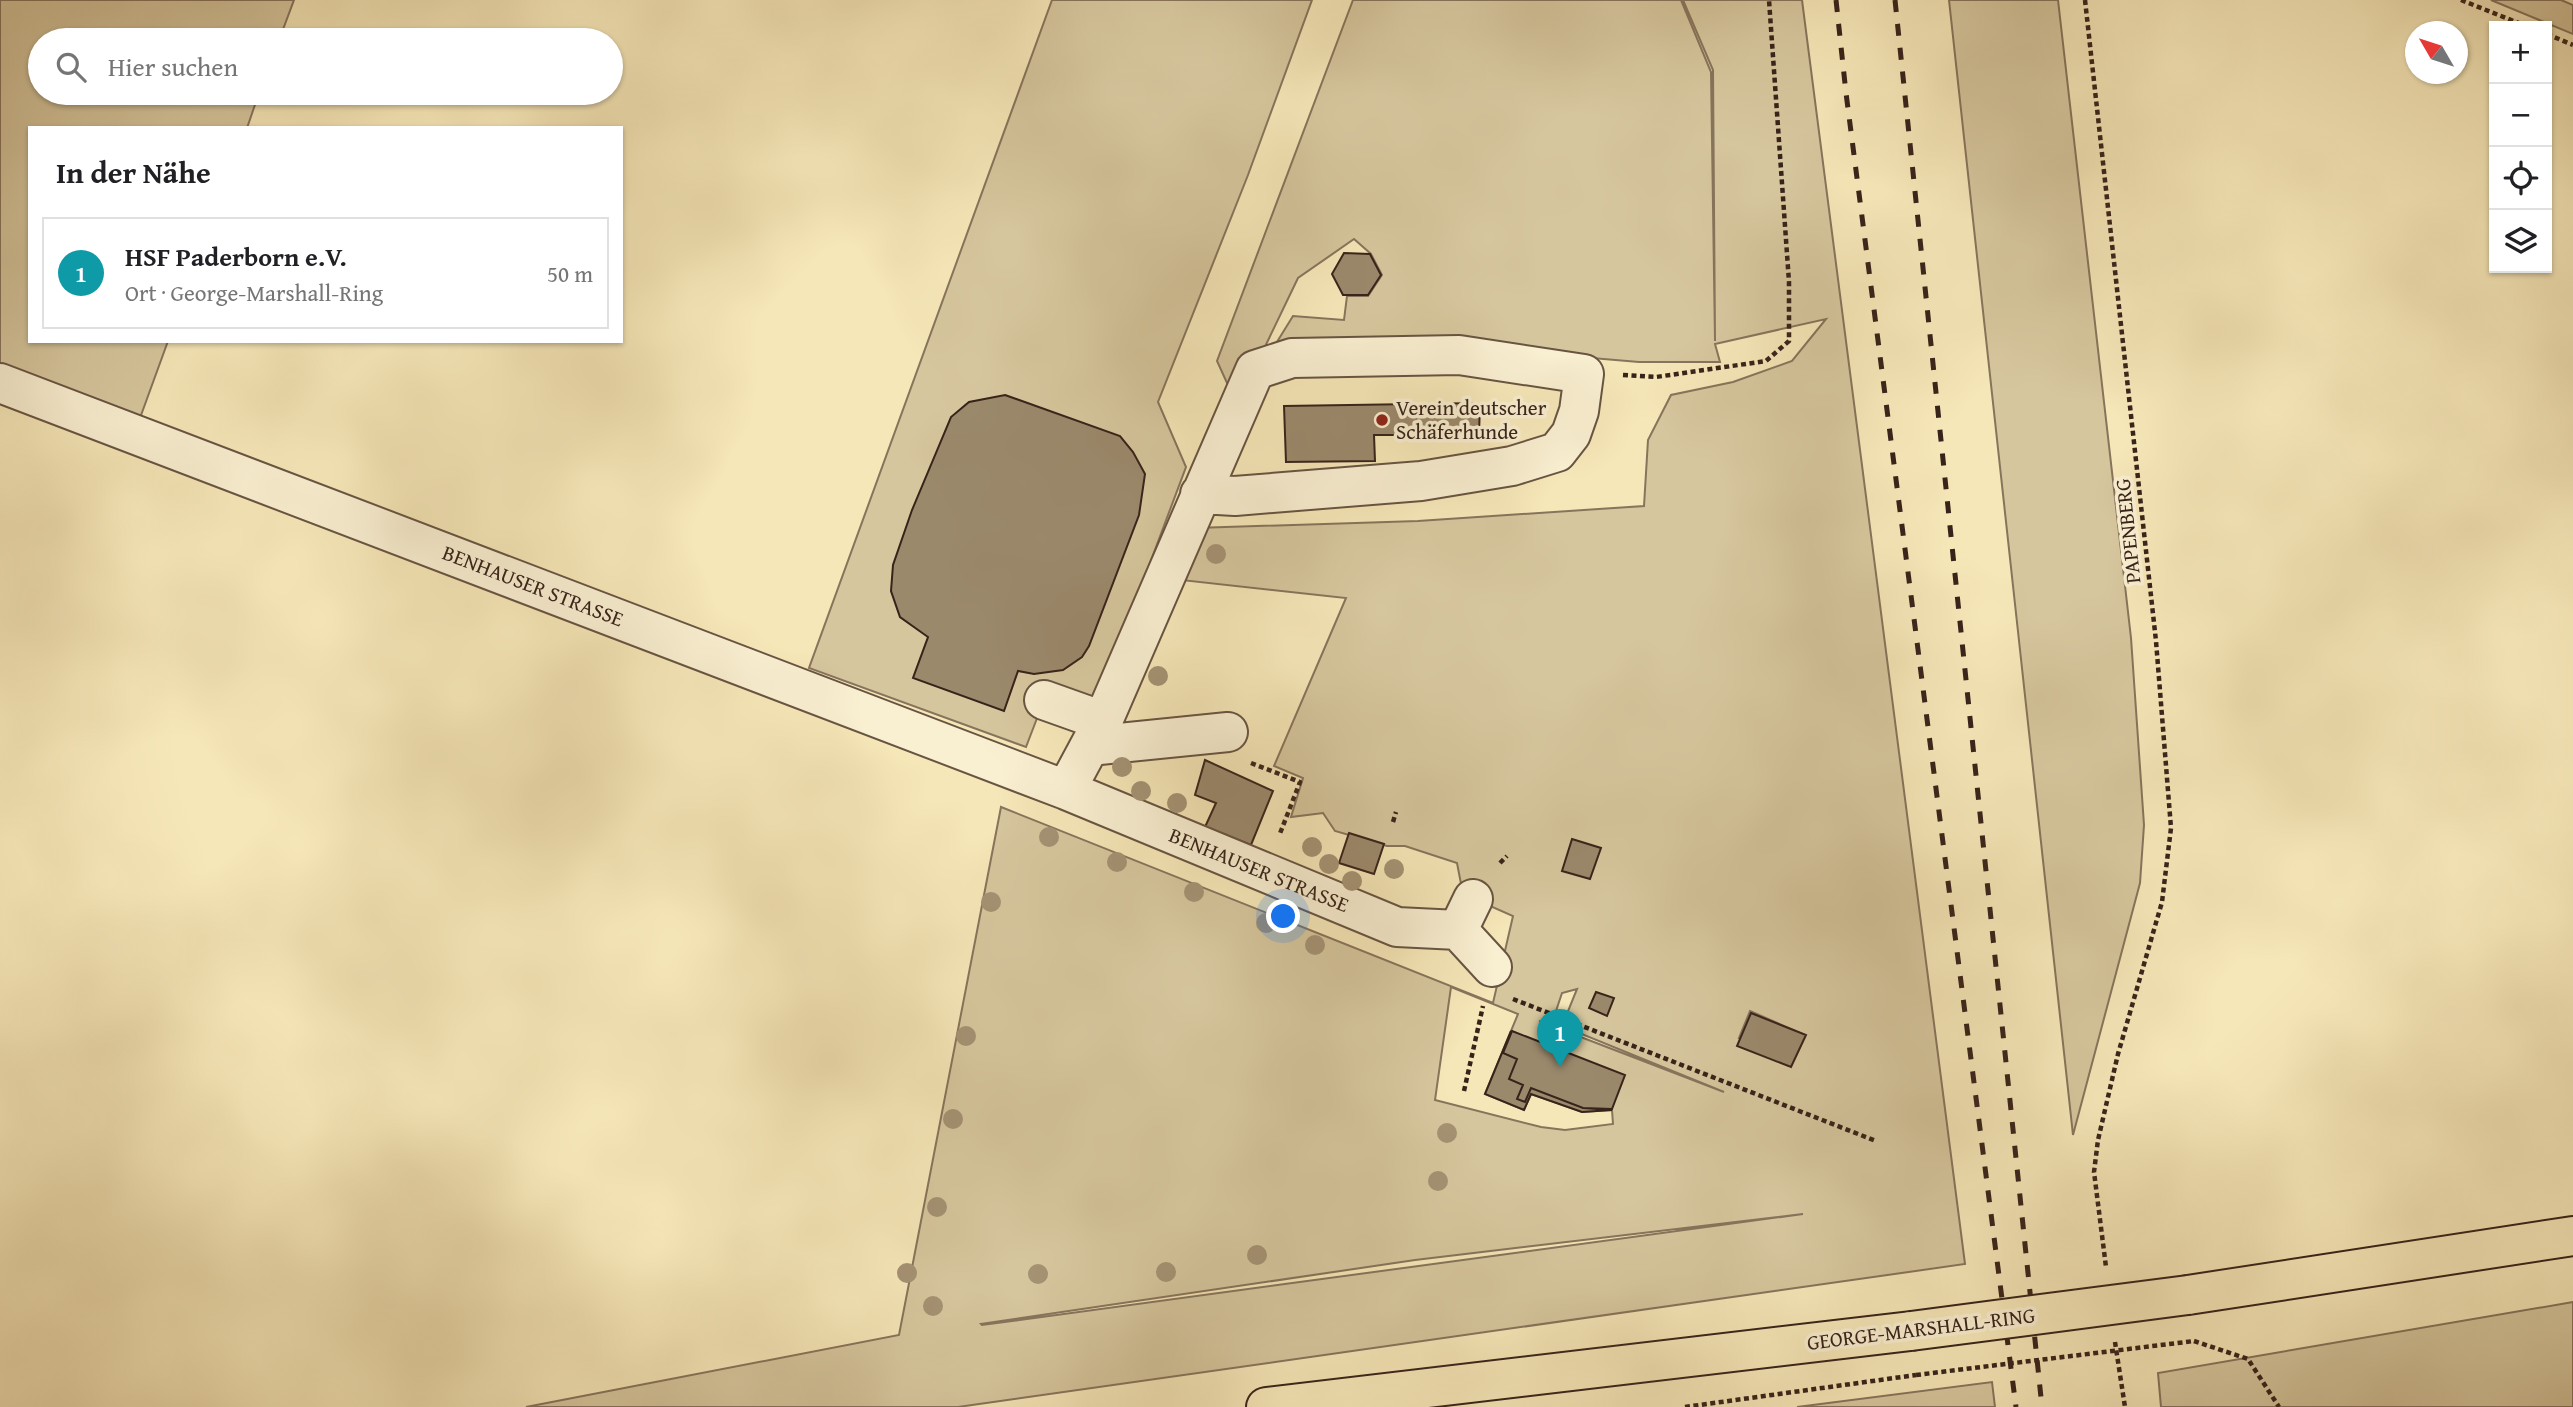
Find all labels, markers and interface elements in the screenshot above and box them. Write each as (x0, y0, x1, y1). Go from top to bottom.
north arrow (2405, 21, 2468, 84)
map controls (2489, 21, 2552, 273)
button: + (2489, 21, 2552, 84)
search box (28, 28, 623, 105)
text: Hier suchen (108, 47, 238, 86)
icon: search (52, 48, 90, 86)
button: − (2489, 84, 2552, 147)
button: locate (2489, 147, 2552, 210)
text: In der Nähe (56, 150, 211, 194)
button: layers (2489, 210, 2552, 273)
text: HSF Paderborn e.V. (125, 237, 347, 276)
text: 1 (75, 257, 87, 290)
text: 50 m (547, 257, 593, 290)
text: Ort · George-Marshall-Ring (125, 276, 383, 309)
place label: Verein deutscher Schäferhunde (1396, 392, 1547, 447)
marker: Verein deutscher Schäferhunde (1374, 412, 1390, 428)
street label: PAPENBERG (2107, 477, 2148, 585)
street label: BENHAUSER STRASSE (438, 537, 628, 634)
street label: BENHAUSER STRASSE (1165, 819, 1354, 920)
your location (1266, 899, 1300, 933)
pin: 1 (1537, 1009, 1583, 1067)
street label: GEORGE-MARSHALL-RING (1805, 1299, 2037, 1358)

